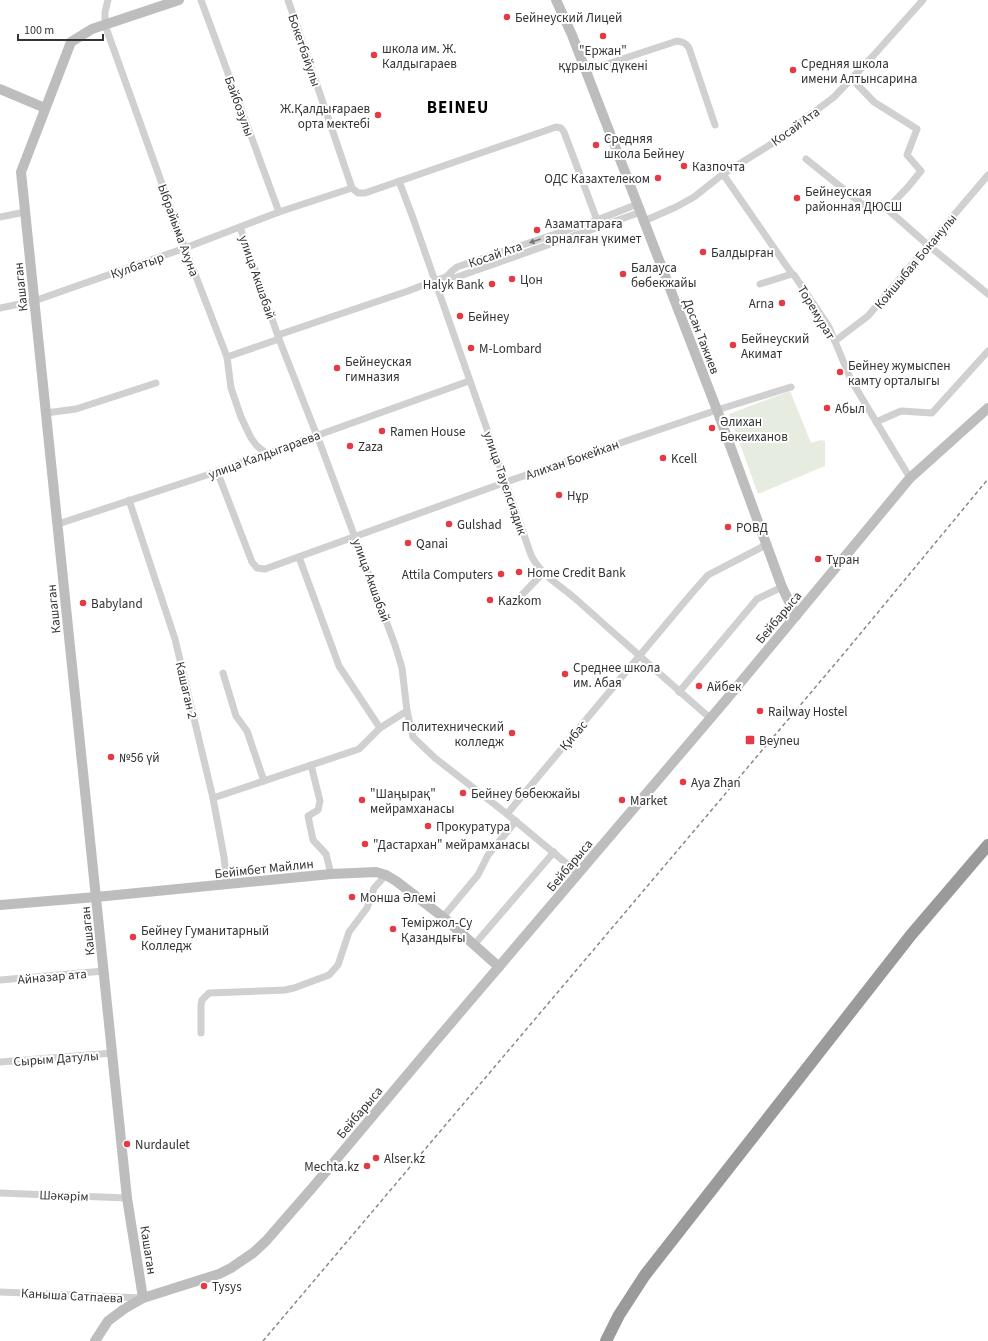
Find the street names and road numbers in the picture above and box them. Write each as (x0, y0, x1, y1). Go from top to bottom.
street label: Бокетбайулы (283, 12, 325, 89)
street label: Байбозулы (220, 74, 258, 139)
street label: Косай Ата (768, 103, 824, 151)
street label: Ыбрайыма Ахуна (153, 182, 203, 279)
street label: Койшыбая Боканулы (870, 210, 961, 313)
street label: улица Акшабай (234, 233, 280, 322)
street label: Косай Ата (466, 237, 525, 273)
street label: Кулбатыр (108, 248, 166, 283)
street label: Кашаган (9, 262, 33, 312)
street label: Торемурат (793, 282, 839, 343)
street label: Досан Тажиев (678, 296, 724, 377)
street label: улица Калдыгараева (206, 426, 323, 484)
street label: улица Тауелсиздик (479, 429, 531, 538)
street label: Алихан Бокейхан (523, 436, 622, 484)
street label: улица Акшабай (348, 536, 394, 624)
street label: Кашаган (42, 584, 66, 634)
street label: Бейбарыса (752, 588, 806, 648)
street label: Кашаган 2 (171, 660, 201, 721)
street label: Қибас (556, 716, 592, 755)
street label: Бейбарыса (543, 836, 597, 896)
street label: Бейімбет Майлин (214, 855, 315, 883)
street label: Кашаган (76, 906, 100, 956)
street label: Айназар ата (17, 965, 87, 989)
street label: Сырым Датулы (13, 1047, 99, 1071)
street label: Бейбарыса (333, 1083, 387, 1143)
street label: Шәкәрім (39, 1186, 89, 1206)
street label: Кашаган (135, 1224, 161, 1276)
street label: Каныша Сатпаева (20, 1284, 123, 1308)

